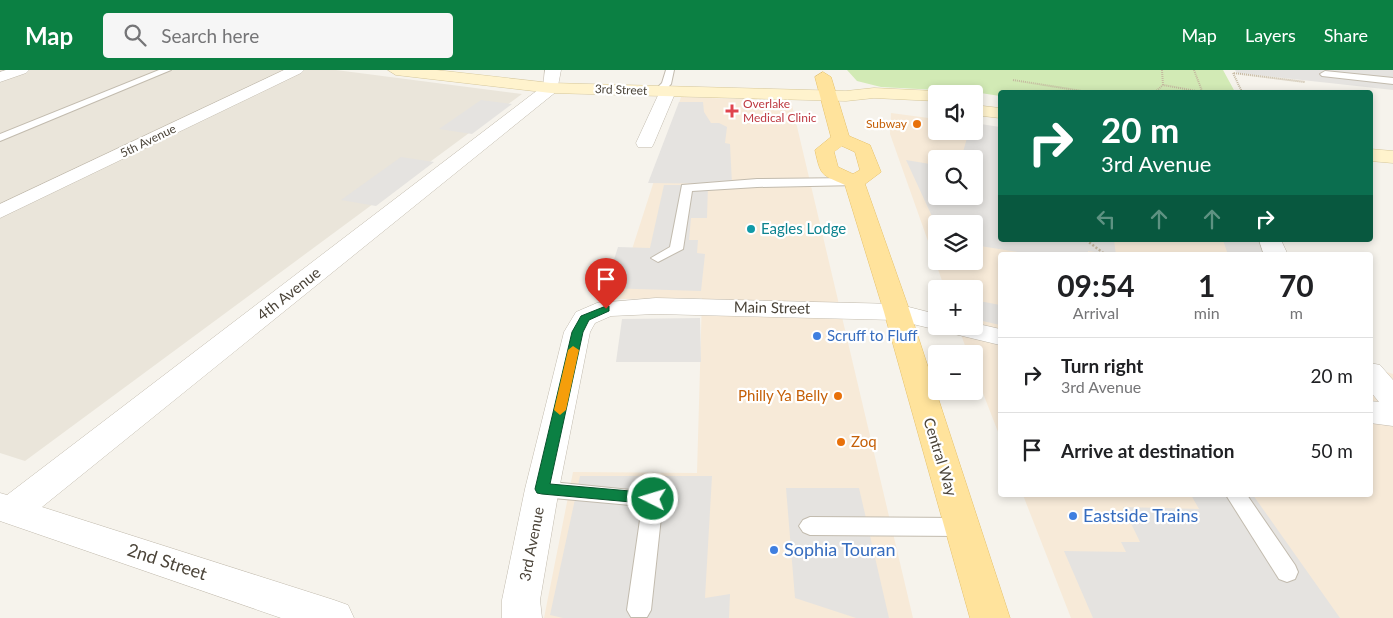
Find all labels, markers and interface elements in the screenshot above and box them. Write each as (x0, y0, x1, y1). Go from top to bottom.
search box (103, 13, 453, 58)
text: Map (25, 21, 73, 50)
icon: search (121, 21, 149, 49)
text: Search here (161, 24, 259, 47)
text: Map (1181, 24, 1217, 46)
text: Layers (1245, 24, 1296, 46)
text: Share (1324, 24, 1368, 46)
street label: 3rd Street (595, 81, 648, 98)
map controls (928, 85, 983, 400)
button: sound (928, 85, 983, 140)
place label: Overlake Medical Clinic (743, 96, 817, 125)
marker: Overlake Medical Clinic (725, 104, 739, 118)
text: 20 m (1101, 108, 1179, 150)
icon: right (1018, 110, 1083, 175)
place label: Subway (866, 116, 908, 131)
marker: Subway (911, 118, 923, 130)
street label: 5th Avenue (117, 121, 178, 161)
button: search (928, 150, 983, 205)
text: 3rd Avenue (1101, 150, 1211, 177)
icon: left (1092, 205, 1120, 233)
icon: ahead (1145, 205, 1173, 233)
icon: ahead (1198, 205, 1226, 233)
icon: right (1251, 205, 1279, 233)
button: layers (928, 215, 983, 270)
place label: Eagles Lodge (761, 219, 846, 237)
marker: Eagles Lodge (745, 223, 757, 235)
pin (585, 258, 627, 309)
street label: 4th Avenue (253, 263, 324, 324)
icon: arrive (592, 265, 620, 293)
text: 09:54 (1057, 267, 1135, 303)
text: 1 (1198, 267, 1215, 303)
text: 70 (1279, 267, 1314, 303)
button: + (928, 280, 983, 335)
street label: Main Street (734, 297, 811, 317)
text: Arrival (1073, 303, 1119, 322)
text: min (1194, 303, 1220, 322)
text: m (1290, 303, 1303, 322)
place label: Scruff to Fluff (827, 326, 918, 344)
marker: Scruff to Fluff (811, 330, 823, 342)
button: − (928, 345, 983, 400)
text: Turn right (1061, 354, 1143, 377)
icon: right (1018, 361, 1046, 389)
text: 20 m (1310, 364, 1353, 387)
text: 3rd Avenue (1061, 377, 1141, 396)
place label: Philly Ya Belly (738, 386, 828, 404)
marker: Philly Ya Belly (832, 390, 844, 402)
street label: Central Way (920, 415, 961, 498)
place label: Zoq (851, 432, 877, 450)
marker: Zoq (835, 436, 847, 448)
icon: arrive (1018, 436, 1046, 464)
text: Arrive at destination (1061, 439, 1234, 462)
text: 50 m (1310, 439, 1353, 462)
position arrow (626, 472, 678, 524)
place label: Eastside Trains (1083, 504, 1199, 526)
street label: 3rd Avenue (515, 505, 547, 582)
marker: Eastside Trains (1067, 510, 1079, 522)
street label: 2nd Street (125, 538, 210, 584)
place label: Sophia Touran (784, 538, 895, 560)
marker: Sophia Touran (768, 544, 780, 556)

